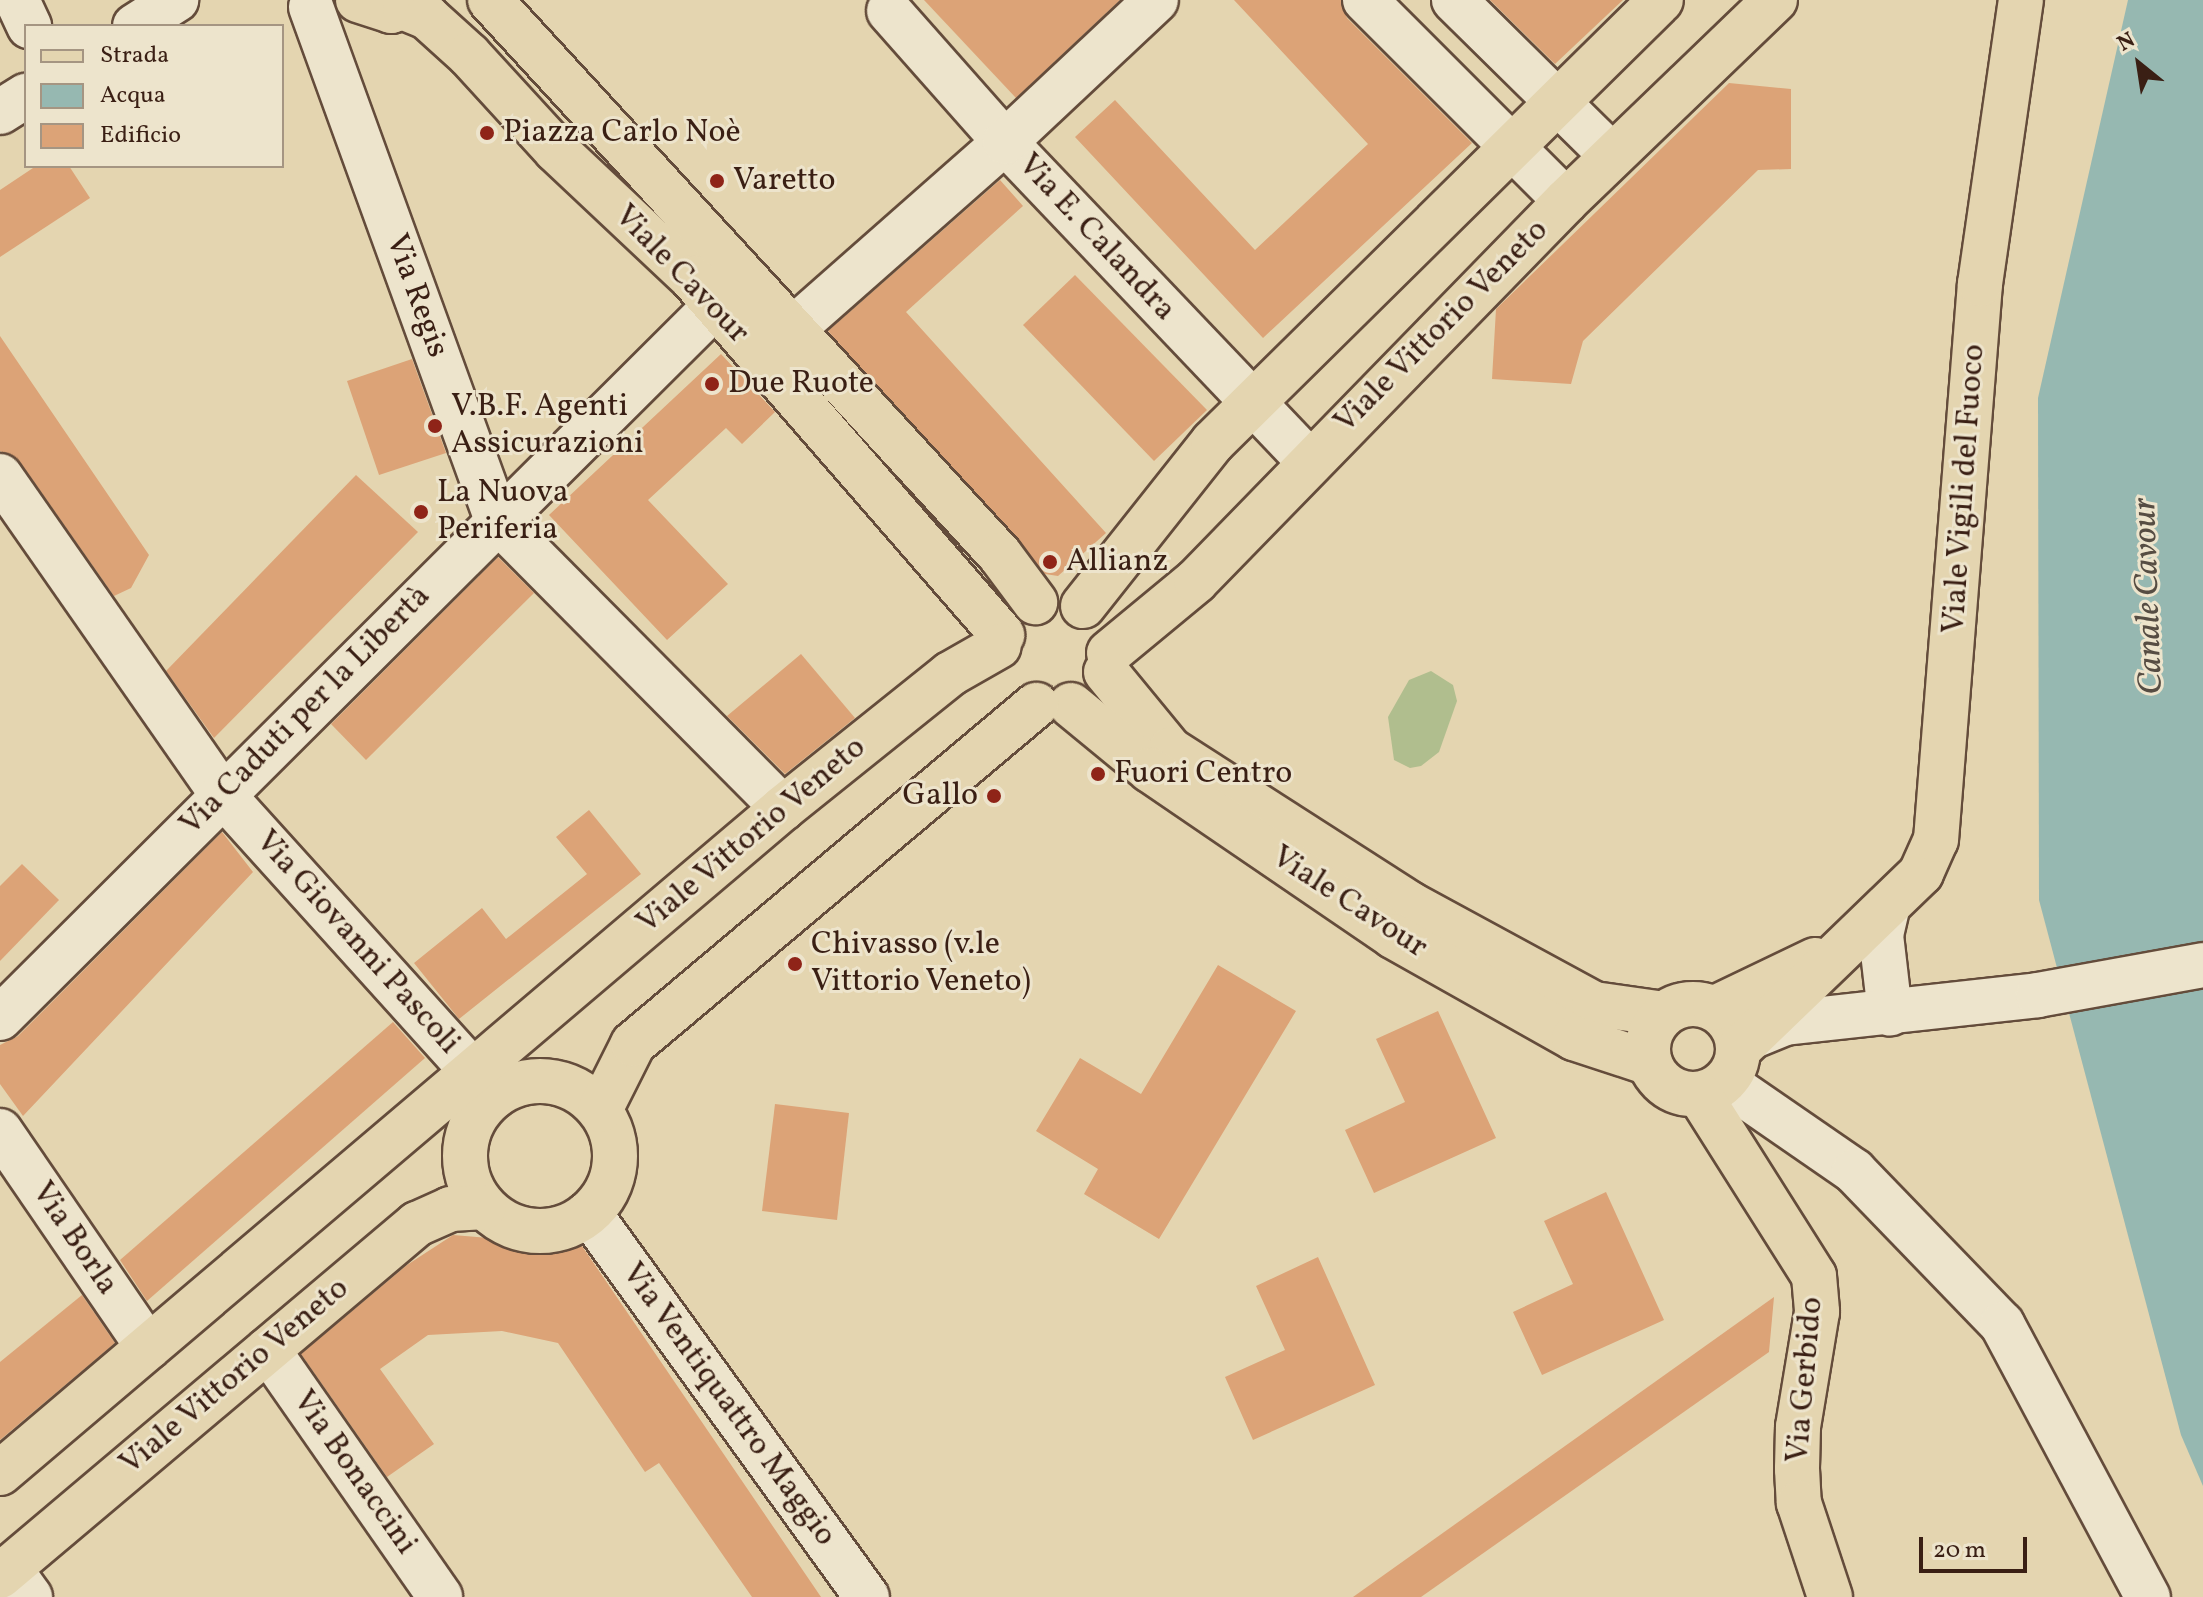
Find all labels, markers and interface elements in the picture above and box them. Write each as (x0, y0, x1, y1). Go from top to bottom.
legend (24, 24, 284, 168)
north arrow (2099, 24, 2179, 104)
text: N (2112, 25, 2141, 60)
text: Strada (100, 39, 169, 73)
text: Acqua (100, 79, 166, 113)
place label: Piazza Carlo Noè (503, 114, 741, 152)
text: Edificio (100, 119, 181, 153)
marker: Piazza Carlo Noè (478, 124, 496, 142)
street label: Via E. Calandra (1009, 147, 1183, 329)
place label: Varetto (733, 162, 835, 200)
marker: Varetto (708, 172, 726, 190)
street label: Viale Cavour (605, 198, 757, 352)
street label: Viale Vittorio Veneto (1326, 211, 1558, 443)
street label: Via Regis (376, 229, 456, 363)
street label: Viale Vigili del Fuoco (1936, 342, 1994, 636)
place label: Due Ruote (728, 365, 874, 403)
marker: Due Ruote (703, 375, 721, 393)
place label: V.B.F. Agenti Assicurazioni (451, 389, 644, 464)
marker: V.B.F. Agenti Assicurazioni (426, 417, 444, 435)
place label: La Nuova Periferia (437, 475, 569, 550)
water label: Canale Cavour (2125, 497, 2173, 695)
marker: La Nuova Periferia (412, 503, 430, 521)
place label: Allianz (1066, 543, 1168, 581)
marker: Allianz (1041, 553, 1059, 571)
street label: Via Caduti per la Libertà (173, 578, 439, 844)
street label: Viale Vittorio Veneto (629, 729, 875, 943)
place label: Fuori Centro (1114, 755, 1292, 793)
marker: Fuori Centro (1089, 765, 1107, 783)
place label: Gallo (903, 777, 978, 815)
marker: Gallo (985, 787, 1003, 805)
street label: Via Giovanni Pascoli (247, 823, 467, 1063)
street label: Viale Cavour (1264, 838, 1434, 968)
place label: Chivasso (v.le Vittorio Veneto) (811, 927, 1032, 1002)
marker: Chivasso (v.le Vittorio Veneto) (786, 955, 804, 973)
street label: Via Borla (22, 1175, 126, 1303)
street label: Via Ventiquattro Maggio (612, 1256, 844, 1554)
street label: Viale Vittorio Veneto (112, 1270, 358, 1484)
street label: Via Gerbido (1780, 1295, 1832, 1465)
street label: Via Bonaccini (283, 1384, 425, 1562)
scale bar (1923, 1521, 2031, 1571)
text: 20 m (1933, 1534, 1986, 1568)

